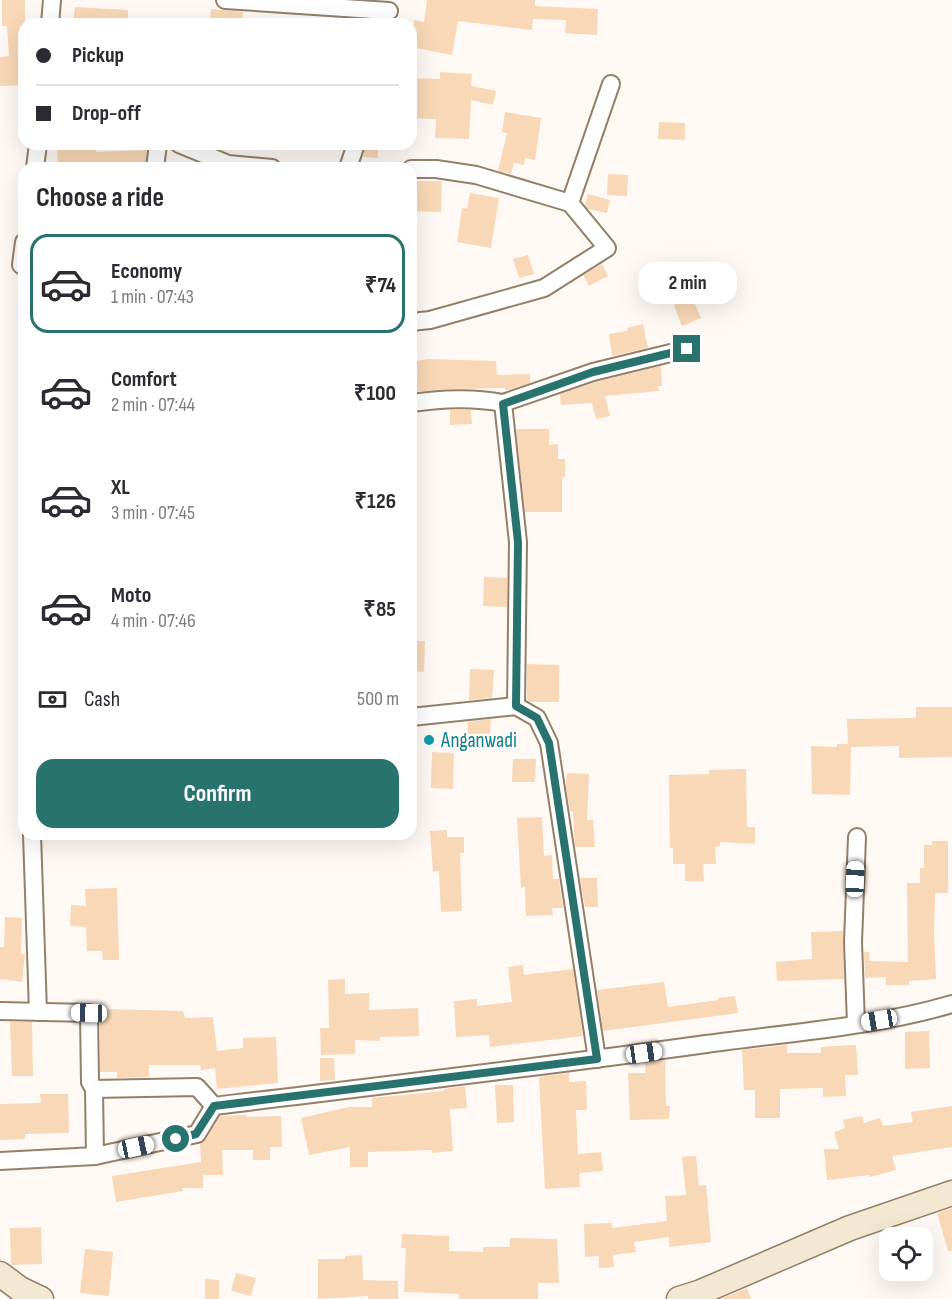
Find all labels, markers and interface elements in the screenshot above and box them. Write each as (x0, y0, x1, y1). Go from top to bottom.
text: Pickup (72, 42, 124, 69)
text: Drop-off (72, 100, 141, 127)
text: Choose a ride (36, 182, 164, 214)
icon: car (39, 257, 93, 311)
text: Economy (111, 258, 182, 285)
callout: 2 min (638, 262, 736, 304)
text: 2 min (668, 271, 707, 295)
text: ₹74 (365, 272, 396, 299)
text: 1 min · 07:43 (111, 285, 194, 309)
route end (673, 335, 700, 362)
icon: car (39, 365, 93, 419)
text: Comfort (111, 366, 177, 393)
text: ₹100 (354, 380, 396, 407)
text: 2 min · 07:44 (111, 393, 195, 417)
icon: car (39, 473, 93, 527)
text: XL (111, 474, 130, 501)
text: ₹126 (355, 488, 396, 515)
text: 3 min · 07:45 (111, 501, 195, 525)
icon: car (39, 581, 93, 635)
text: Moto (111, 582, 151, 609)
text: ₹85 (363, 596, 396, 623)
text: 4 min · 07:46 (111, 609, 196, 633)
icon: cash (36, 683, 69, 716)
text: Cash (84, 686, 120, 713)
text: 500 m (357, 687, 399, 711)
place label: Anganwadi (440, 728, 517, 753)
marker: Anganwadi (422, 733, 436, 747)
button: Confirm (36, 759, 399, 828)
car (845, 861, 865, 897)
car (71, 1004, 107, 1022)
car (860, 1008, 898, 1032)
car (625, 1042, 663, 1064)
route start (162, 1125, 189, 1152)
car (117, 1134, 155, 1160)
map controls (879, 1227, 933, 1281)
button: locate (879, 1227, 933, 1281)

